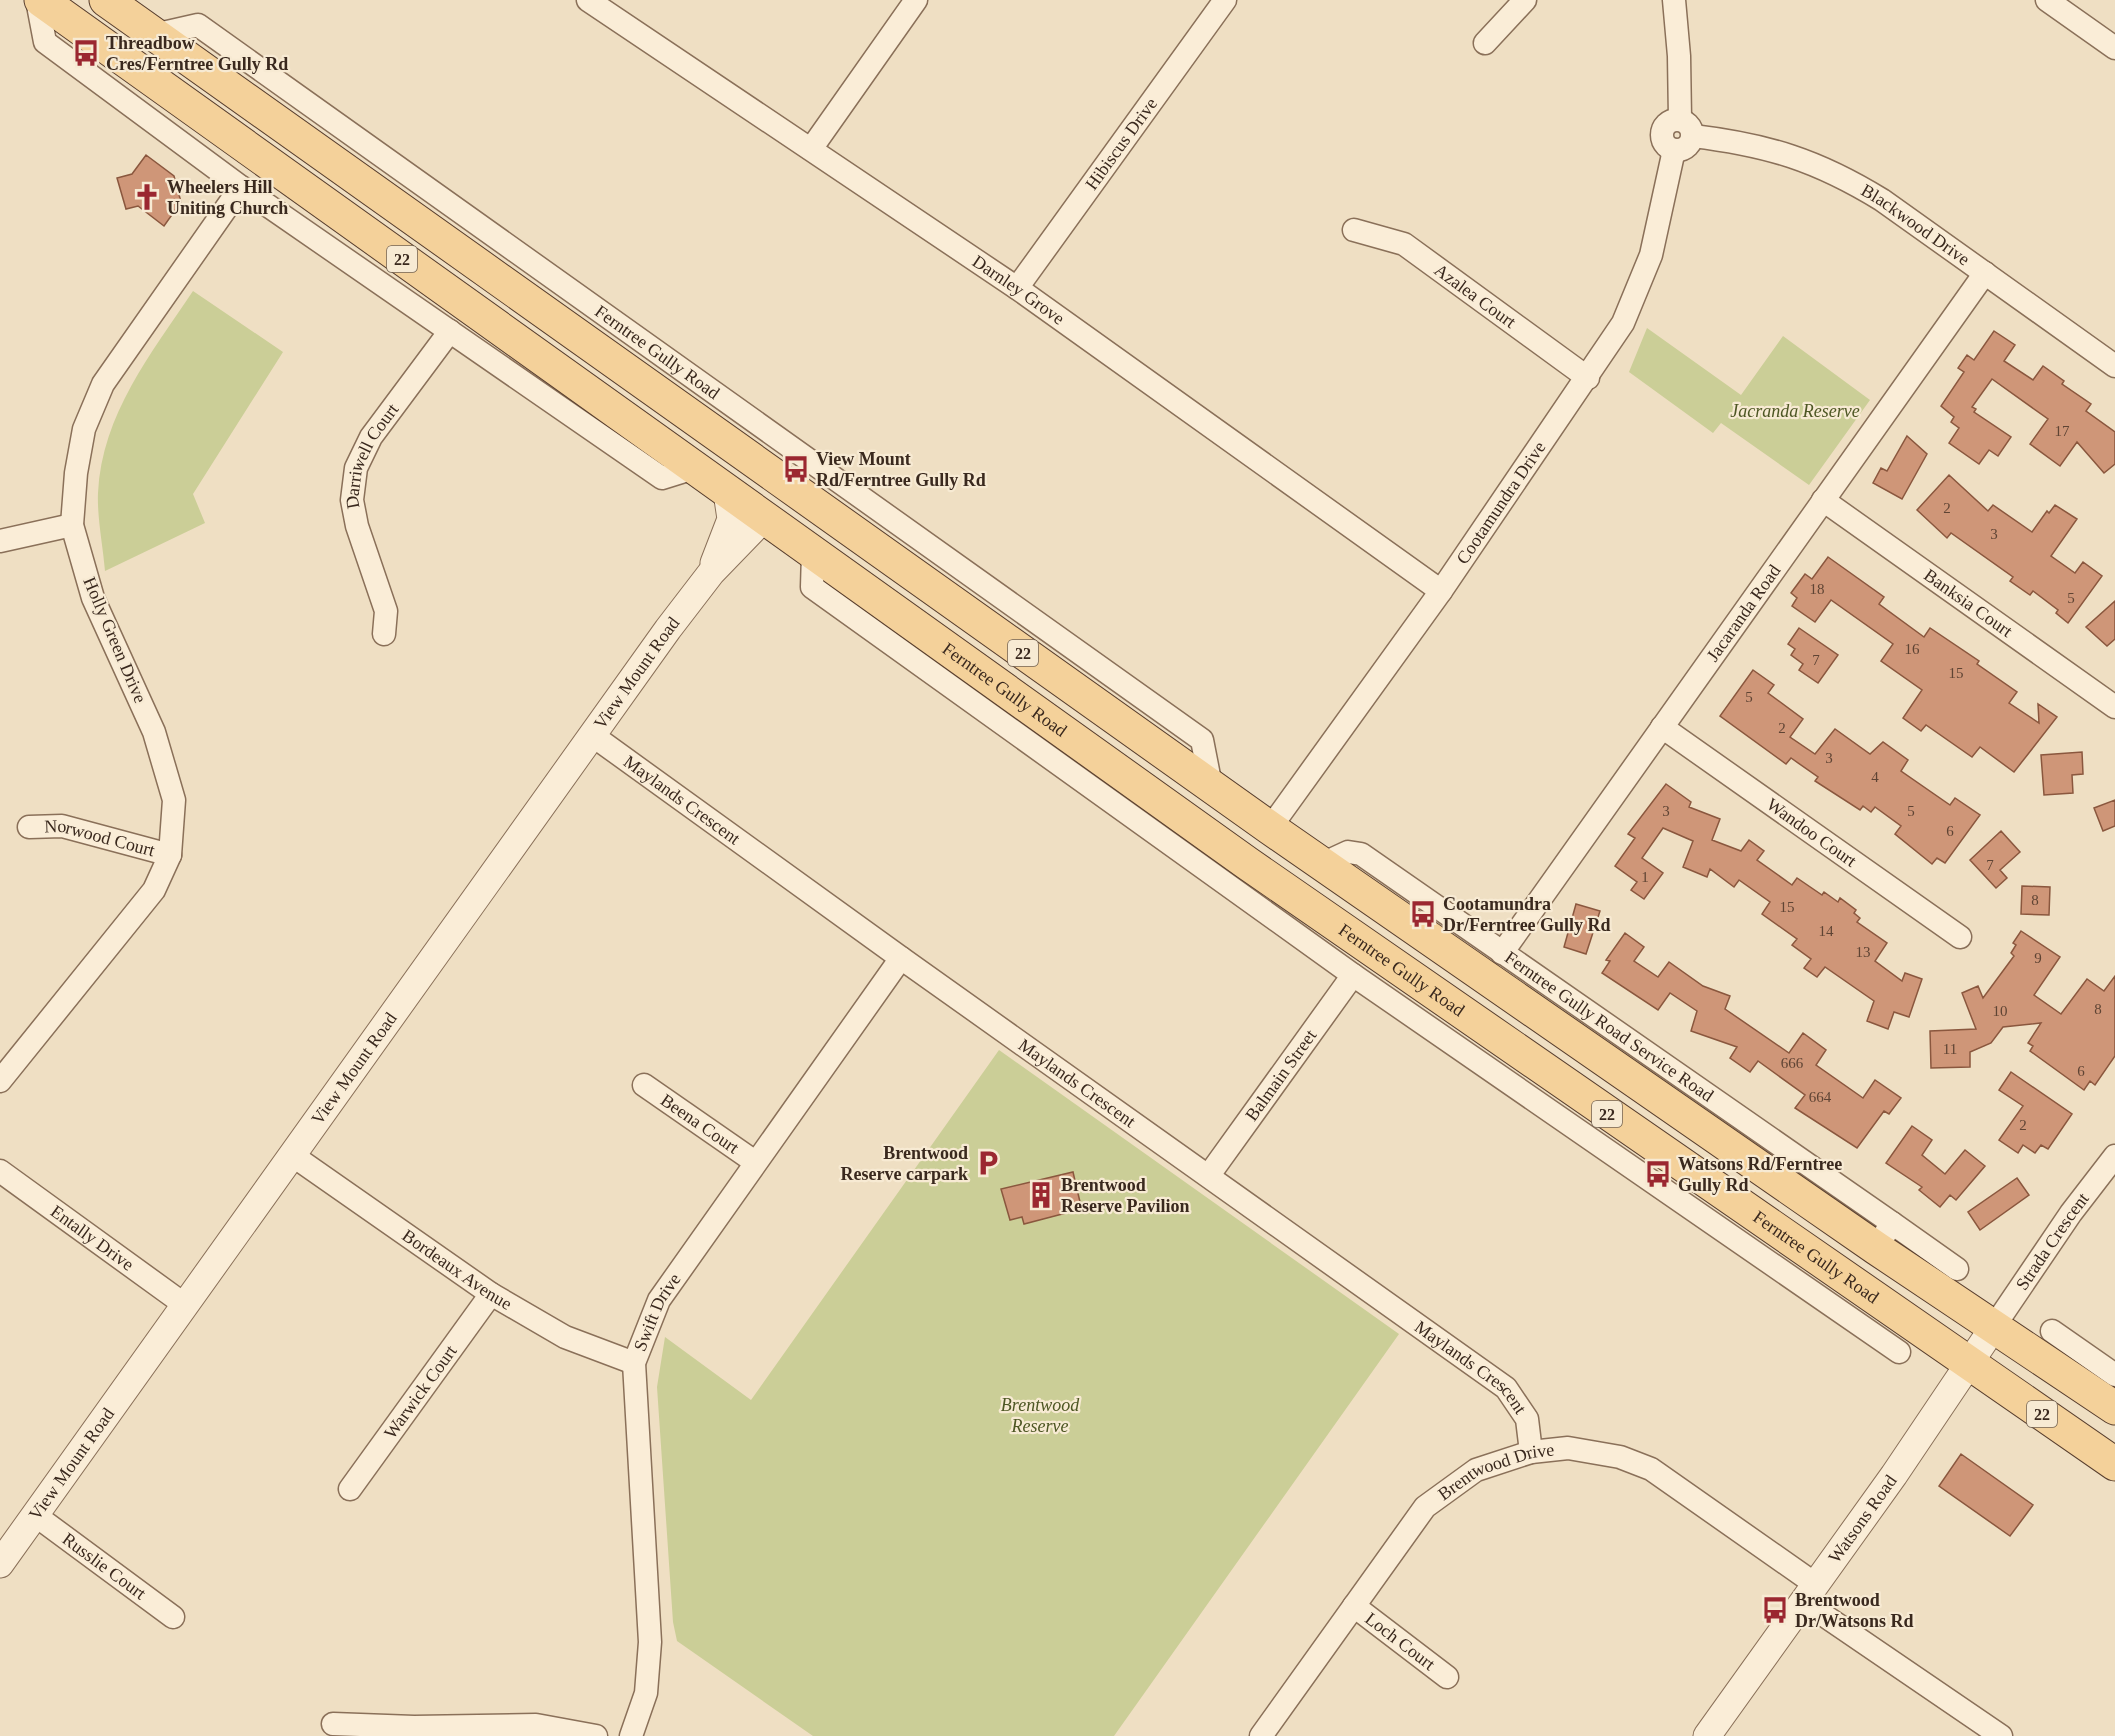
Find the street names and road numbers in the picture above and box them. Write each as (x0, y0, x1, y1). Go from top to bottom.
street label: Hibiscus Drive (1081, 94, 1161, 194)
street label: Blackwood Drive (1858, 180, 1974, 269)
road number: 22 (387, 246, 417, 272)
street label: Darnley Grove (969, 251, 1068, 329)
street label: Azalea Court (1431, 260, 1520, 332)
street label: Ferntree Gully Road (591, 301, 723, 403)
street label: Darriwell Court (341, 400, 402, 510)
street label: Cootamundra Drive (1452, 438, 1550, 568)
street label: Jacaranda Road (1702, 561, 1785, 665)
street label: Banksia Court (1920, 565, 2016, 641)
street label: Holly Green Drive (79, 574, 151, 706)
street label: View Mount Road (590, 613, 683, 733)
street label: Ferntree Gully Road (939, 638, 1071, 741)
road number: 22 (1008, 640, 1038, 666)
street label: Maylands Crescent (620, 751, 744, 849)
street label: Wandoo Court (1763, 794, 1860, 871)
street label: Norwood Court (44, 816, 157, 860)
street label: Ferntree Gully Road (1335, 920, 1468, 1020)
street label: Ferntree Gully Road Service Road (1501, 947, 1717, 1106)
street label: View Mount Road (307, 1009, 401, 1128)
street label: Balmain Street (1241, 1026, 1320, 1125)
street label: Maylands Crescent (1015, 1035, 1139, 1131)
street label: Beena Court (657, 1090, 743, 1158)
road number: 22 (1592, 1101, 1622, 1127)
street label: Strada Crescent (2012, 1189, 2093, 1294)
street label: Entally Drive (47, 1201, 138, 1275)
street label: Ferntree Gully Road (1749, 1207, 1883, 1307)
street label: Bordeaux Avenue (399, 1225, 515, 1314)
street label: Swift Drive (630, 1269, 685, 1354)
street label: Maylands Crescent (1411, 1316, 1531, 1418)
street label: Warwick Court (380, 1341, 461, 1442)
road number: 22 (2027, 1401, 2057, 1427)
street label: View Mount Road (25, 1404, 118, 1524)
street label: Brentwood Drive (1434, 1440, 1555, 1504)
street label: Watsons Road (1824, 1471, 1901, 1567)
street label: Russlie Court (59, 1529, 150, 1603)
street label: Loch Court (1361, 1608, 1439, 1674)

